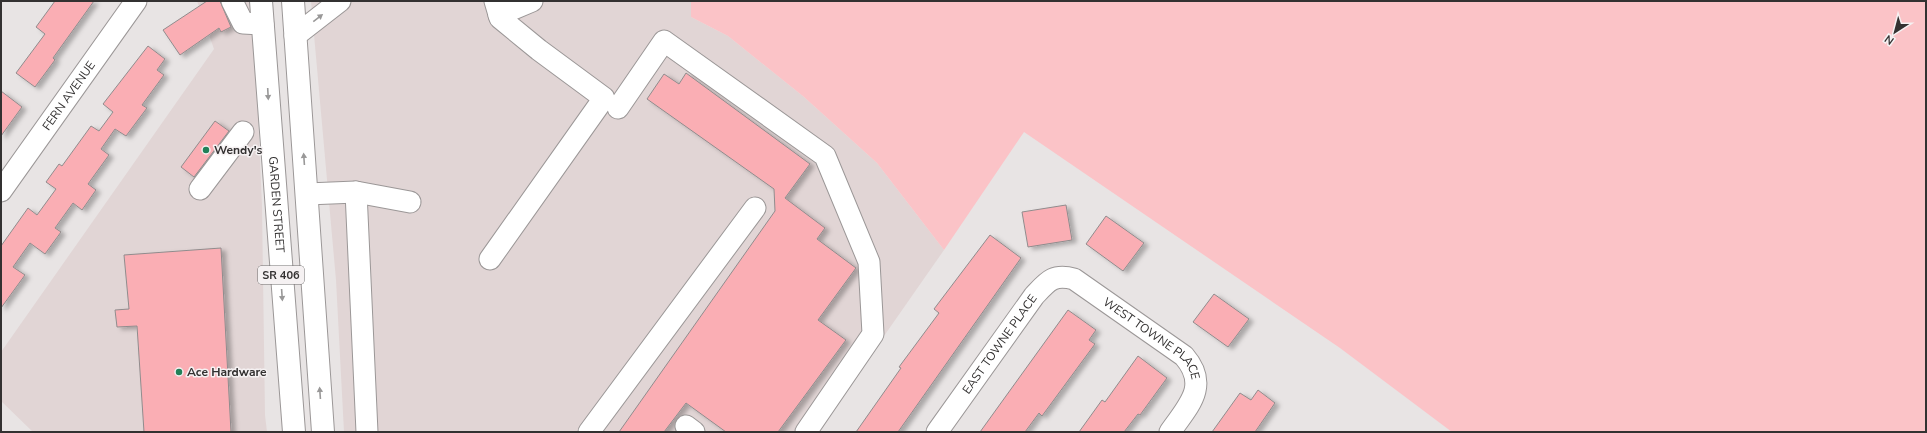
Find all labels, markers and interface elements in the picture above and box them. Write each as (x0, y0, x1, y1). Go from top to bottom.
north arrow (1875, 12, 1915, 52)
one-way arrow (312, 14, 323, 23)
text: N (1882, 31, 1897, 48)
street label: FERN AVENUE (39, 58, 99, 134)
one-way arrow (265, 88, 271, 101)
place label: Wendy's (214, 142, 263, 158)
marker: Wendy's (201, 145, 211, 155)
one-way arrow (301, 153, 308, 165)
street label: GARDEN STREET (265, 155, 288, 254)
road number: SR 406 (258, 266, 304, 284)
one-way arrow (279, 289, 286, 301)
street label: EAST TOWNE PLACE (959, 291, 1041, 397)
street label: WEST TOWNE PLACE (1100, 294, 1204, 381)
place label: Ace Hardware (187, 364, 267, 380)
marker: Ace Hardware (174, 367, 184, 377)
one-way arrow (317, 387, 324, 399)

